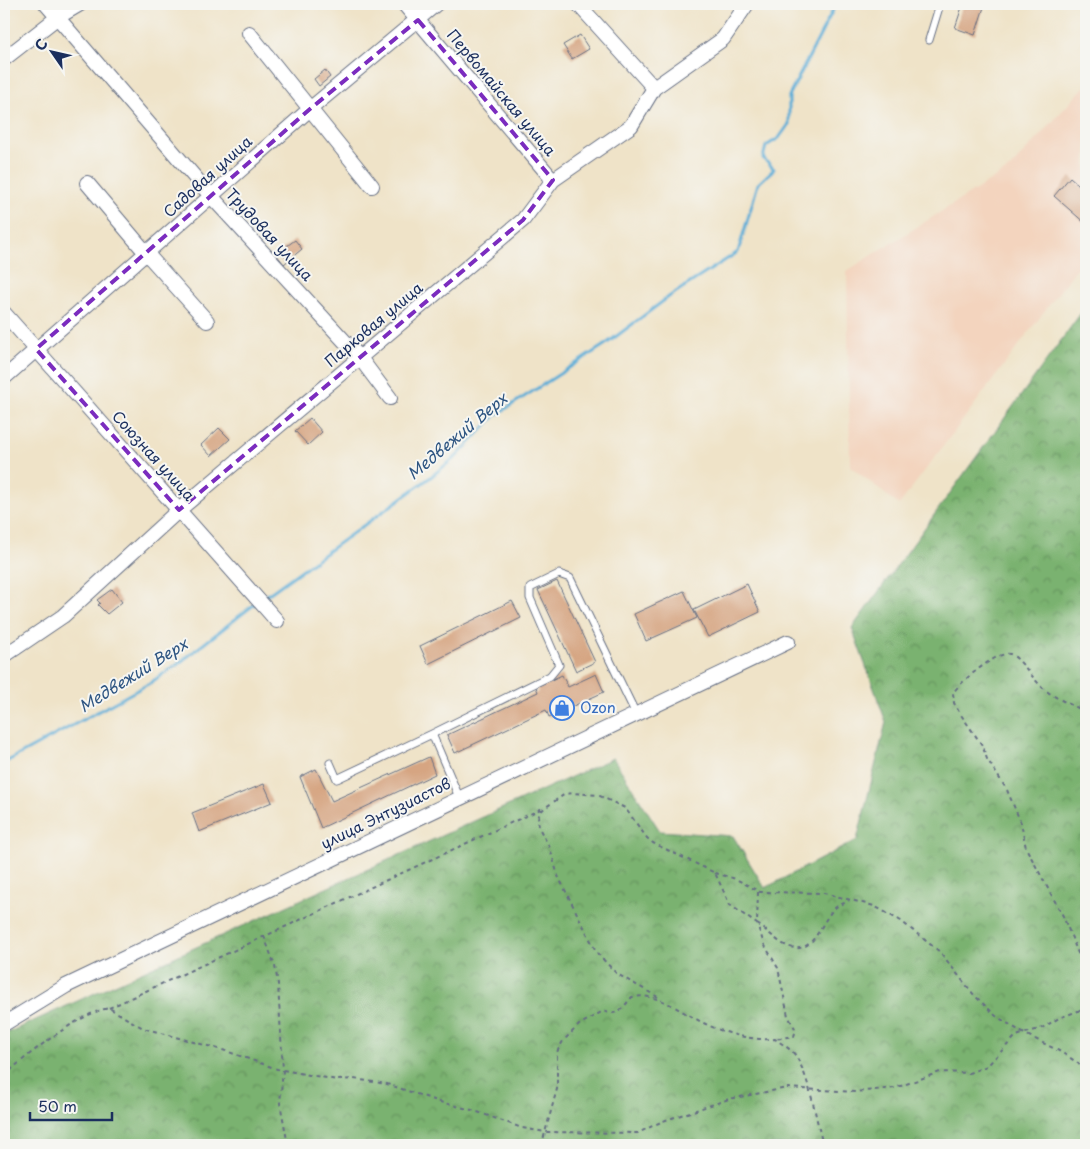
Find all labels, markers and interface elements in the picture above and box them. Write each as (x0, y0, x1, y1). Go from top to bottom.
street label: Первомайская улица (442, 24, 562, 161)
north arrow (28, 28, 78, 78)
text: С (29, 34, 52, 55)
street label: Садовая улица (157, 129, 257, 222)
street label: Трудовая улица (221, 182, 320, 286)
street label: Парковая улица (319, 275, 428, 372)
water label: Медвежий Верх (401, 385, 513, 484)
street label: Союзная улица (107, 405, 201, 506)
water label: Медвежий Верх (74, 630, 193, 717)
shop icon: Ozon (549, 695, 575, 721)
place label: Ozon (580, 695, 616, 718)
street label: улица Энтузиастов (316, 771, 455, 854)
scale bar (30, 1089, 112, 1121)
text: 50 m (38, 1094, 77, 1117)

